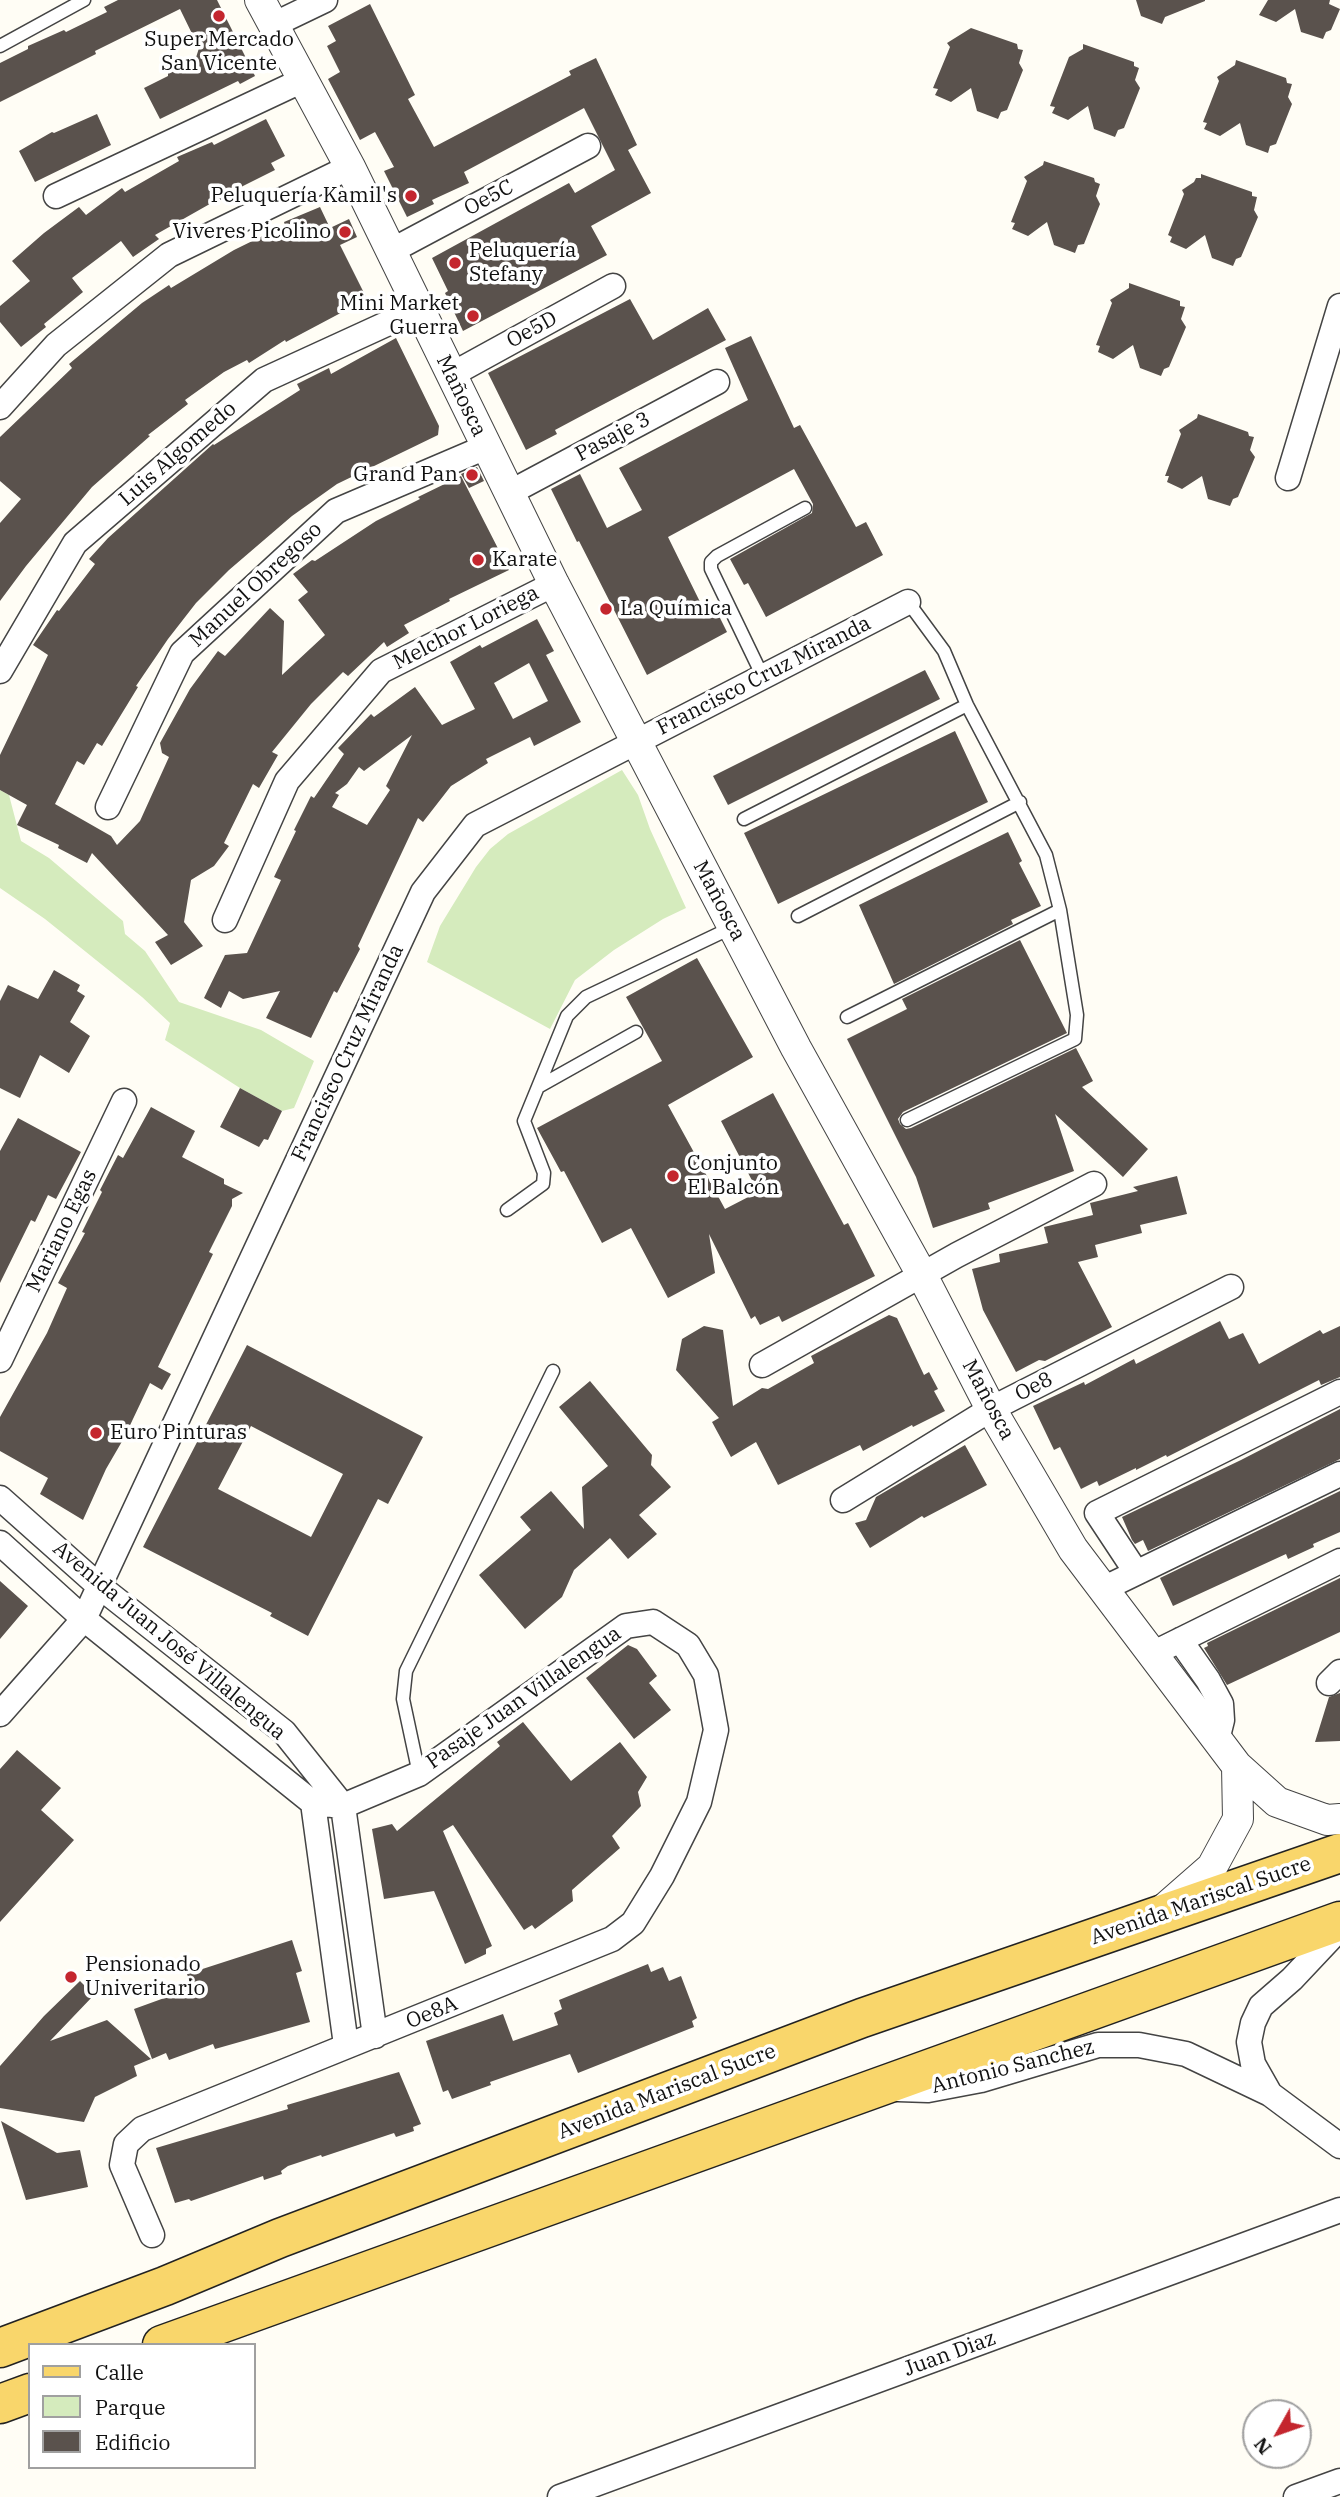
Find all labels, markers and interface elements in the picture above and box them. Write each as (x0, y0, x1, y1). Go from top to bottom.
marker: Super Mercado San Vicente (211, 8, 227, 24)
place label: Super Mercado San Vicente (144, 27, 294, 77)
street label: Oe5C (460, 175, 518, 221)
place label: Peluquería Kamil's (210, 183, 397, 209)
marker: Peluquería Kamil's (403, 188, 419, 204)
place label: Viveres Picolino (173, 219, 331, 245)
marker: Viveres Picolino (337, 224, 353, 240)
place label: Peluquería Stefany (469, 238, 576, 288)
marker: Peluquería Stefany (447, 255, 463, 271)
place label: Mini Market Guerra (339, 291, 459, 341)
street label: Oe5D (502, 306, 562, 354)
marker: Mini Market Guerra (465, 308, 481, 324)
street label: Mañosca (430, 351, 492, 441)
street label: Luis Algomedo (114, 396, 242, 512)
street label: Pasaje 3 (571, 407, 655, 467)
place label: Grand Pan (353, 462, 458, 488)
marker: Grand Pan (464, 467, 480, 483)
street label: Manuel Obregoso (185, 517, 327, 653)
place label: Karate (492, 547, 557, 573)
marker: Karate (470, 552, 486, 568)
street label: Melchor Loriega (389, 580, 543, 676)
place label: La Química (620, 596, 732, 622)
marker: La Química (598, 601, 614, 617)
street label: Francisco Cruz Miranda (653, 611, 875, 741)
street label: Mañosca (687, 856, 751, 946)
street label: Francisco Cruz Miranda (287, 940, 409, 1166)
place label: Conjunto El Balcón (687, 1151, 779, 1201)
street label: Mariano Egas (21, 1165, 103, 1297)
marker: Conjunto El Balcón (665, 1168, 681, 1184)
street label: Mañosca (956, 1355, 1020, 1445)
street label: Oe8 (1011, 1367, 1057, 1407)
place label: Euro Pinturas (110, 1420, 247, 1446)
marker: Euro Pinturas (88, 1425, 104, 1441)
street label: Avenida Juan José Villalengua (47, 1536, 291, 1746)
street label: Pasaje Juan Villalengua (422, 1621, 626, 1775)
street label: Avenida Mariscal Sucre (1088, 1851, 1314, 1951)
place label: Pensionado Univeritario (85, 1952, 205, 2002)
marker: Pensionado Univeritario (63, 1969, 79, 1985)
street label: Oe8A (403, 1991, 461, 2035)
street label: Antonio Sanchez (929, 2035, 1097, 2099)
street label: Avenida Mariscal Sucre (554, 2039, 780, 2145)
street label: Juan Diaz (901, 2326, 999, 2382)
legend (28, 2343, 256, 2469)
text: Calle (95, 2358, 144, 2386)
text: Parque (95, 2393, 165, 2421)
north arrow (1242, 2399, 1312, 2469)
text: Edificio (95, 2428, 170, 2456)
text: N (1248, 2433, 1276, 2460)

